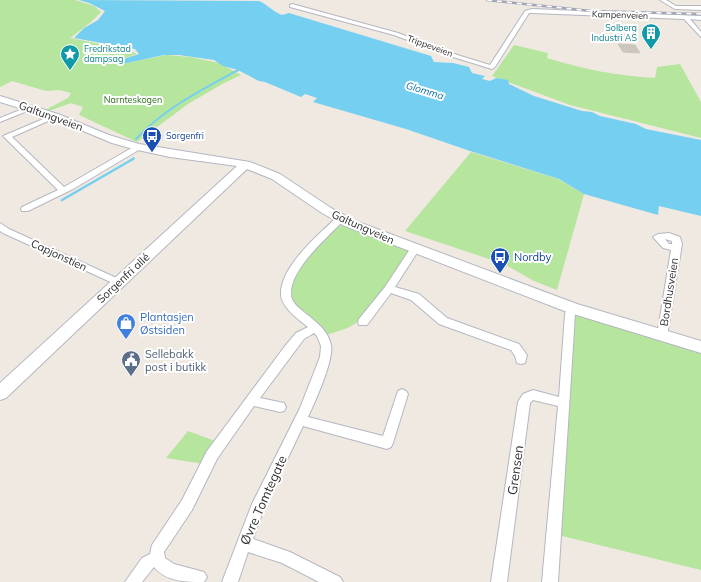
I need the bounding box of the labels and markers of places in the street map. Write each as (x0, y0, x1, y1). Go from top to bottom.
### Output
place label: Solberg Industri AS (591, 22, 637, 43)
building icon: Solberg Industri AS (640, 22, 662, 50)
place icon: Fredrikstad dampsag (59, 43, 81, 71)
place label: Fredrikstad dampsag (84, 43, 131, 64)
bus stop icon: Sorgenfri (141, 125, 163, 153)
place label: Sorgenfri (166, 130, 204, 141)
bus stop icon: Nordby (489, 246, 511, 274)
place label: Nordby (514, 250, 552, 264)
place label: Plantasjen Østsiden (140, 310, 194, 337)
shop icon: Plantasjen Østsiden (115, 312, 137, 340)
place label: Sellebakk post i butikk (145, 347, 207, 374)
public building icon: Sellebakk post i butikk (120, 349, 142, 377)

